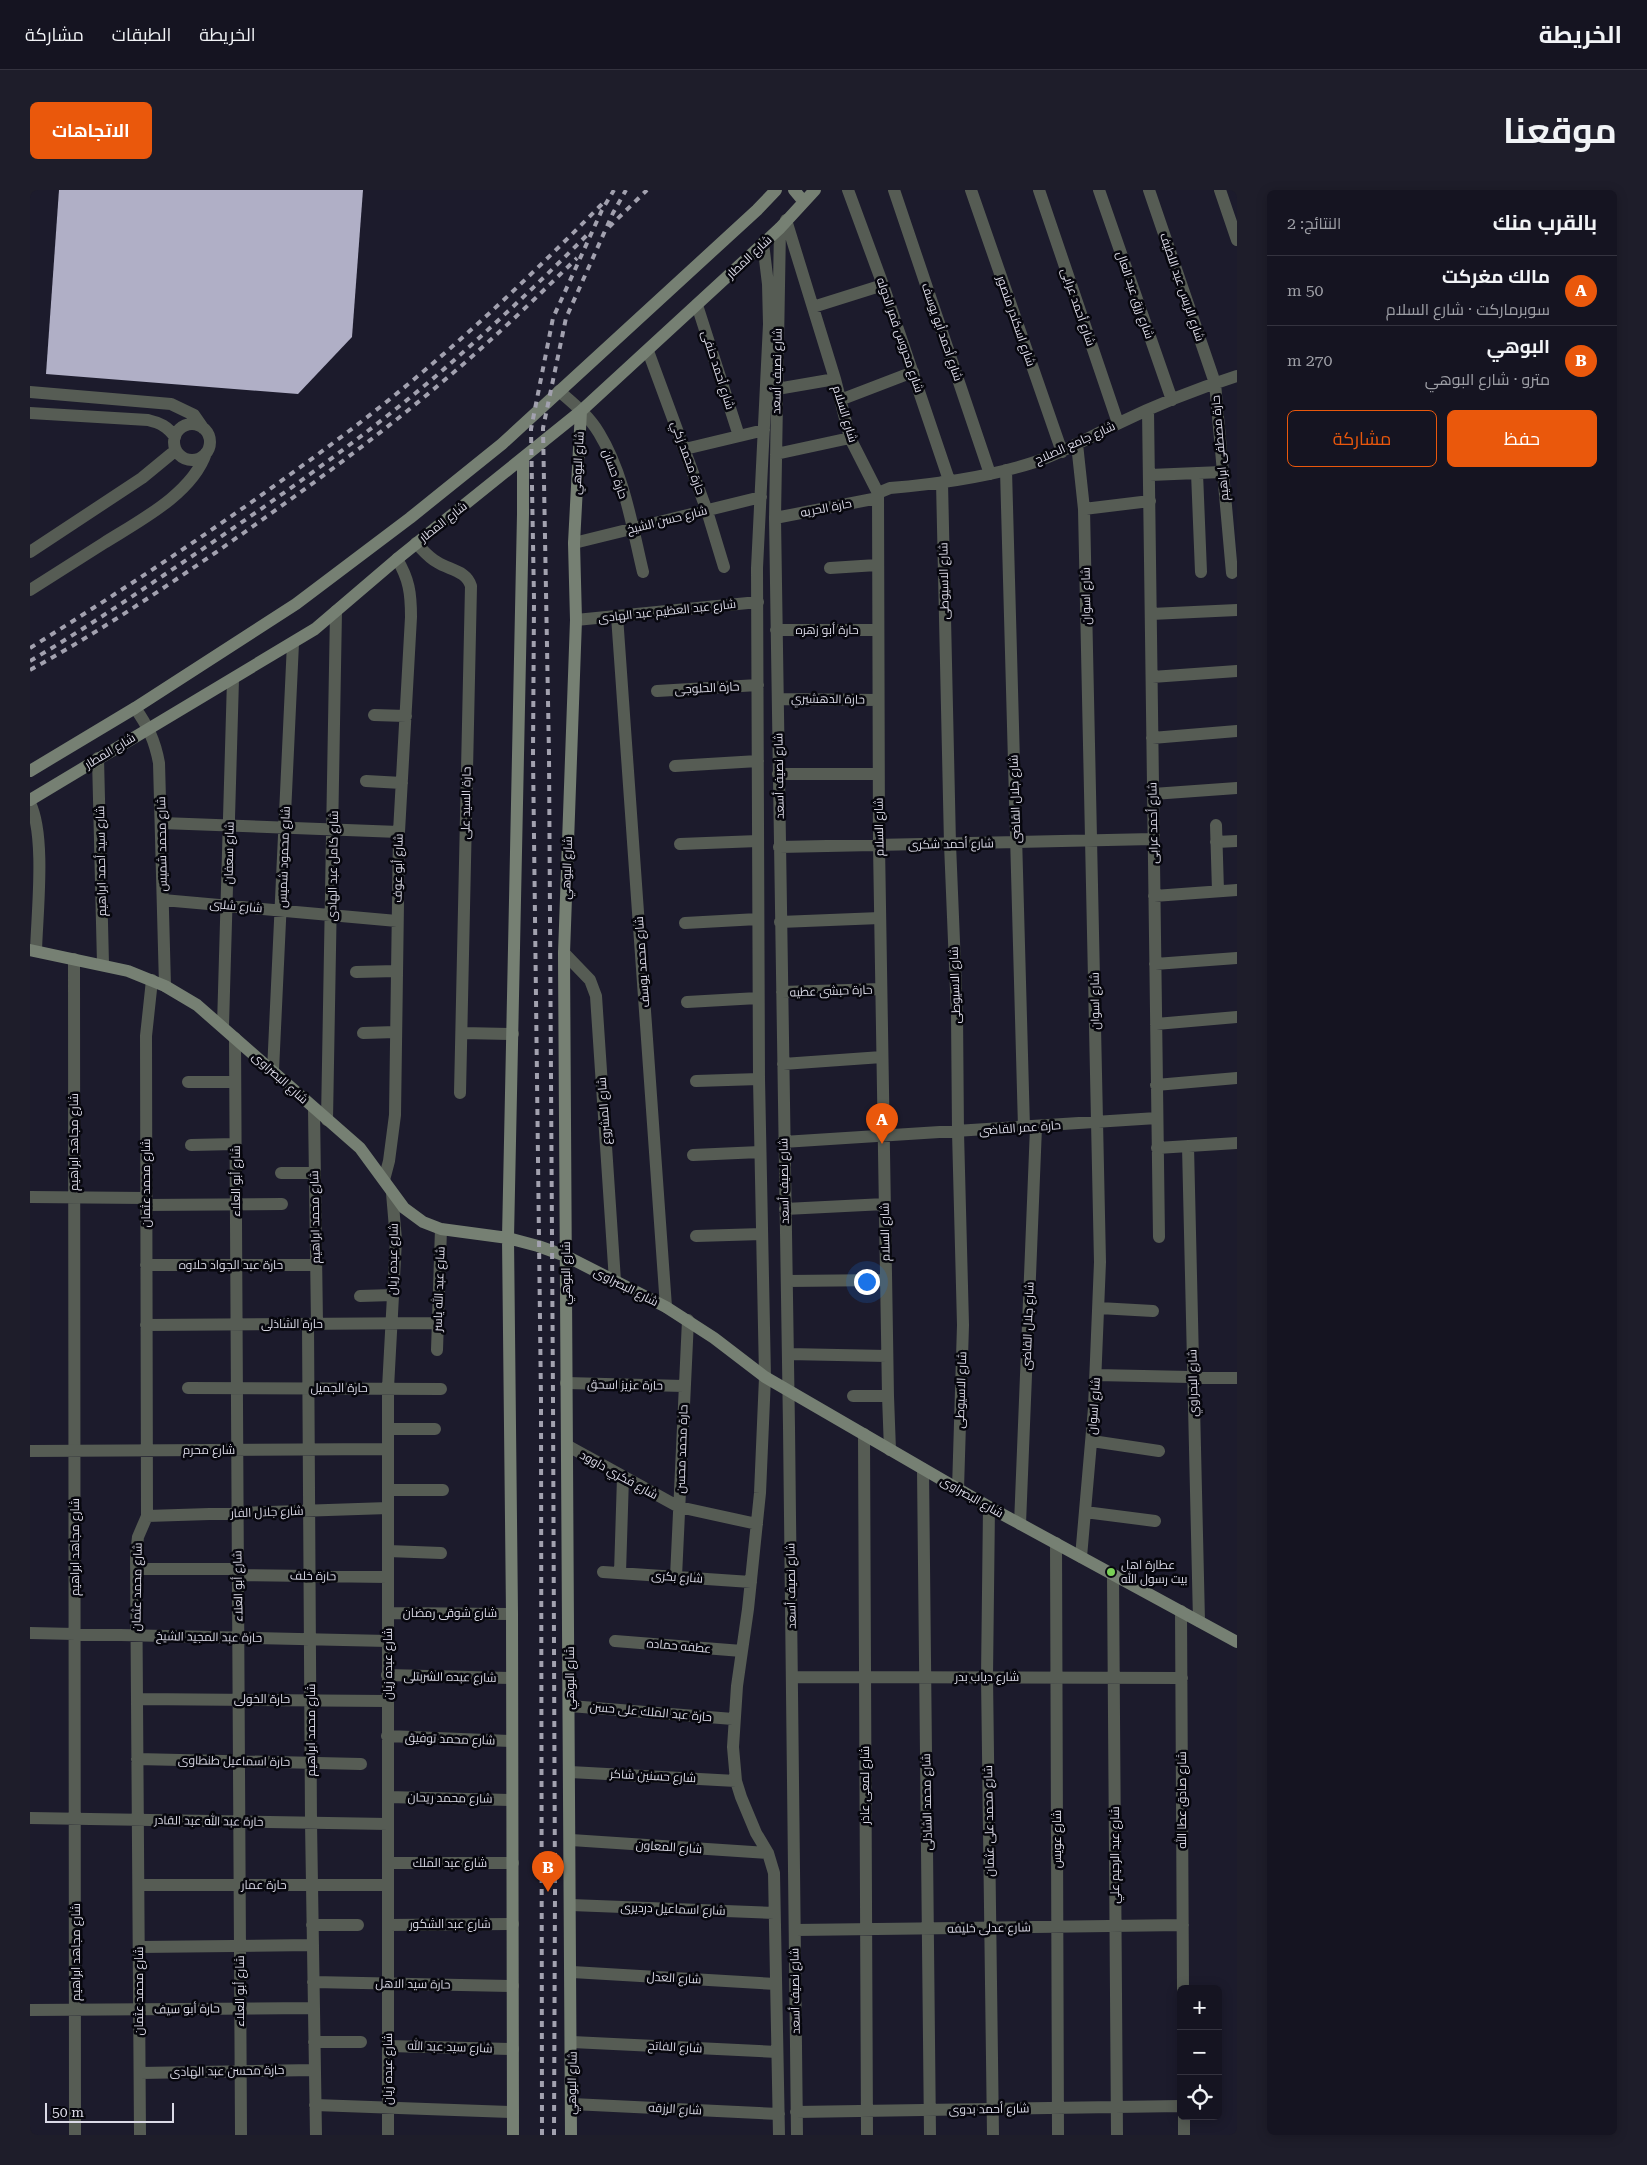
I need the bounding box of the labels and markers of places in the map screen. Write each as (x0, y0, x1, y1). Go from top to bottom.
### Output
pin: A (866, 1103, 898, 1144)
place label: عطارة اهل بيت رسول الله (1121, 1558, 1188, 1586)
marker: عطارة اهل بيت رسول الله (1105, 1566, 1117, 1578)
pin: B (532, 1851, 564, 1892)

